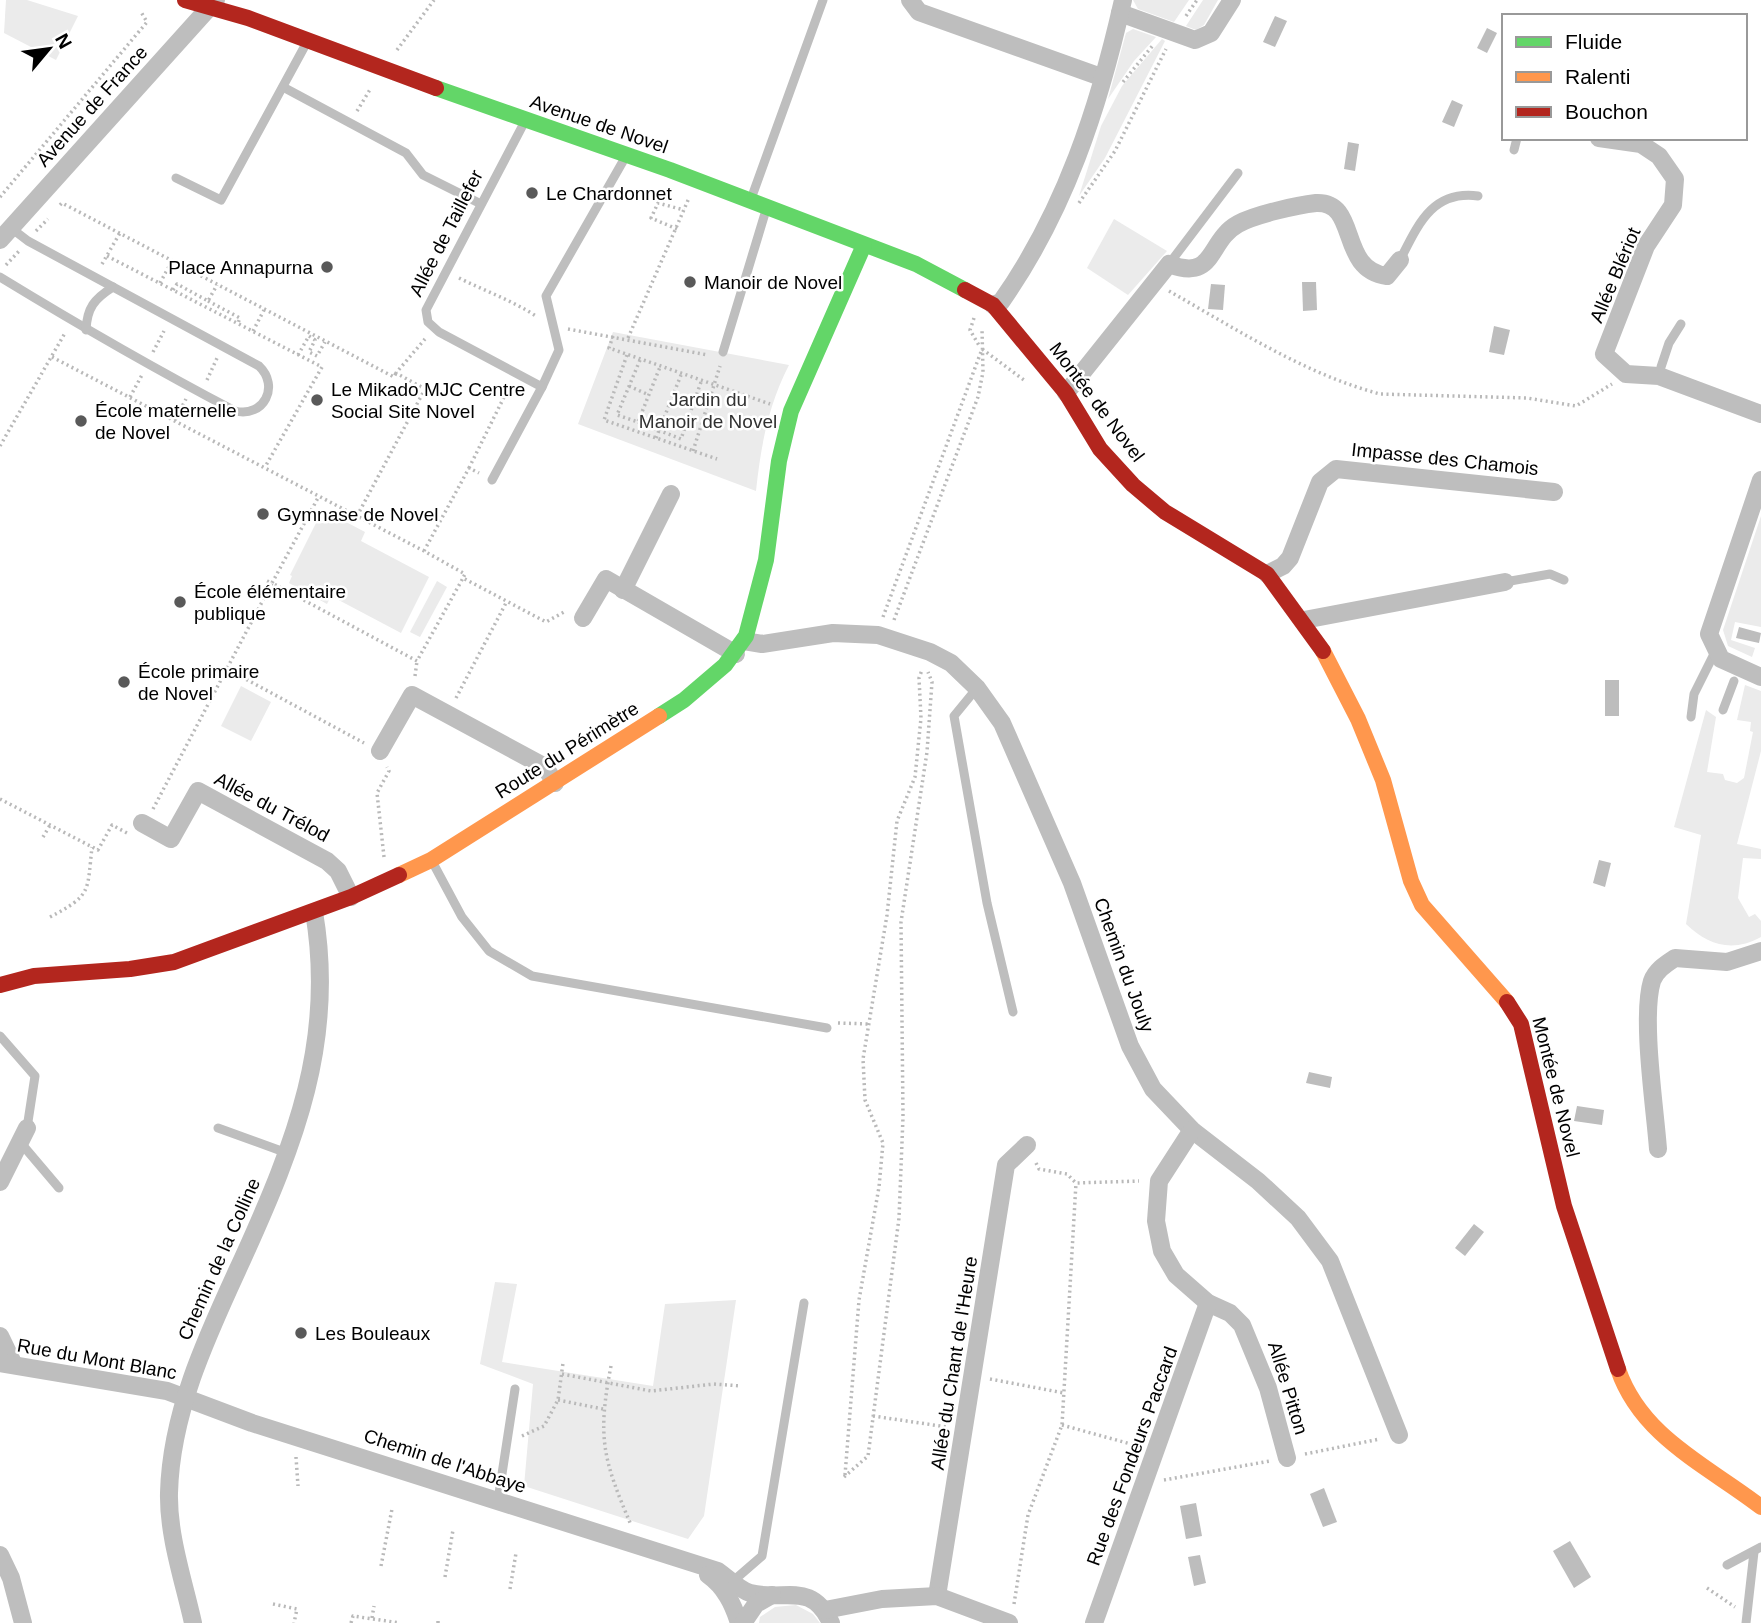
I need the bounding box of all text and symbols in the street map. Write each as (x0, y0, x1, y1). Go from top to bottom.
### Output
north arrow (14, 14, 84, 84)
legend (1502, 14, 1747, 140)
text: N (51, 30, 76, 52)
text: Fluide (1565, 30, 1622, 53)
street label: Avenue de France (32, 41, 152, 171)
text: Ralenti (1565, 65, 1630, 88)
street label: Avenue de Novel (527, 91, 671, 157)
text: Bouchon (1565, 100, 1648, 123)
street label: Allée de Taillefer (405, 166, 487, 300)
place label: Le Chardonnet (546, 183, 672, 204)
marker: Le Chardonnet (524, 185, 540, 201)
street label: Allée Blériot (1586, 224, 1645, 326)
place label: Place Annapurna (168, 257, 313, 278)
marker: Place Annapurna (319, 259, 335, 275)
place label: Manoir de Novel (704, 272, 842, 293)
marker: Manoir de Novel (682, 274, 698, 290)
street label: Montée de Novel (1045, 338, 1149, 466)
place label: Le Mikado MJC Centre Social Site Novel (331, 379, 525, 422)
park label: Jardin du Manoir de Novel (639, 389, 777, 432)
marker: Le Mikado MJC Centre Social Site Novel (309, 392, 325, 408)
place label: École maternelle de Novel (95, 400, 237, 443)
marker: École maternelle de Novel (73, 413, 89, 429)
street label: Impasse des Chamois (1350, 439, 1540, 479)
place label: Gymnase de Novel (277, 504, 439, 525)
marker: Gymnase de Novel (255, 506, 271, 522)
place label: École élémentaire publique (194, 581, 346, 624)
marker: École élémentaire publique (172, 594, 188, 610)
place label: École primaire de Novel (138, 661, 259, 704)
marker: École primaire de Novel (116, 674, 132, 690)
street label: Route du Périmètre (492, 697, 642, 803)
street label: Allée du Trélod (211, 768, 333, 846)
street label: Chemin du Jouly (1090, 895, 1158, 1036)
street label: Montée de Novel (1528, 1015, 1584, 1159)
street label: Chemin de la Colline (174, 1175, 264, 1343)
street label: Allée du Chant de l'Heure (927, 1255, 981, 1471)
place label: Les Bouleaux (315, 1323, 431, 1344)
marker: Les Bouleaux (293, 1325, 309, 1341)
street label: Rue du Mont Blanc (16, 1335, 178, 1383)
street label: Allée Pitton (1264, 1339, 1312, 1437)
street label: Rue des Fondeurs Paccard (1083, 1344, 1181, 1568)
street label: Chemin de l'Abbaye (361, 1425, 529, 1497)

